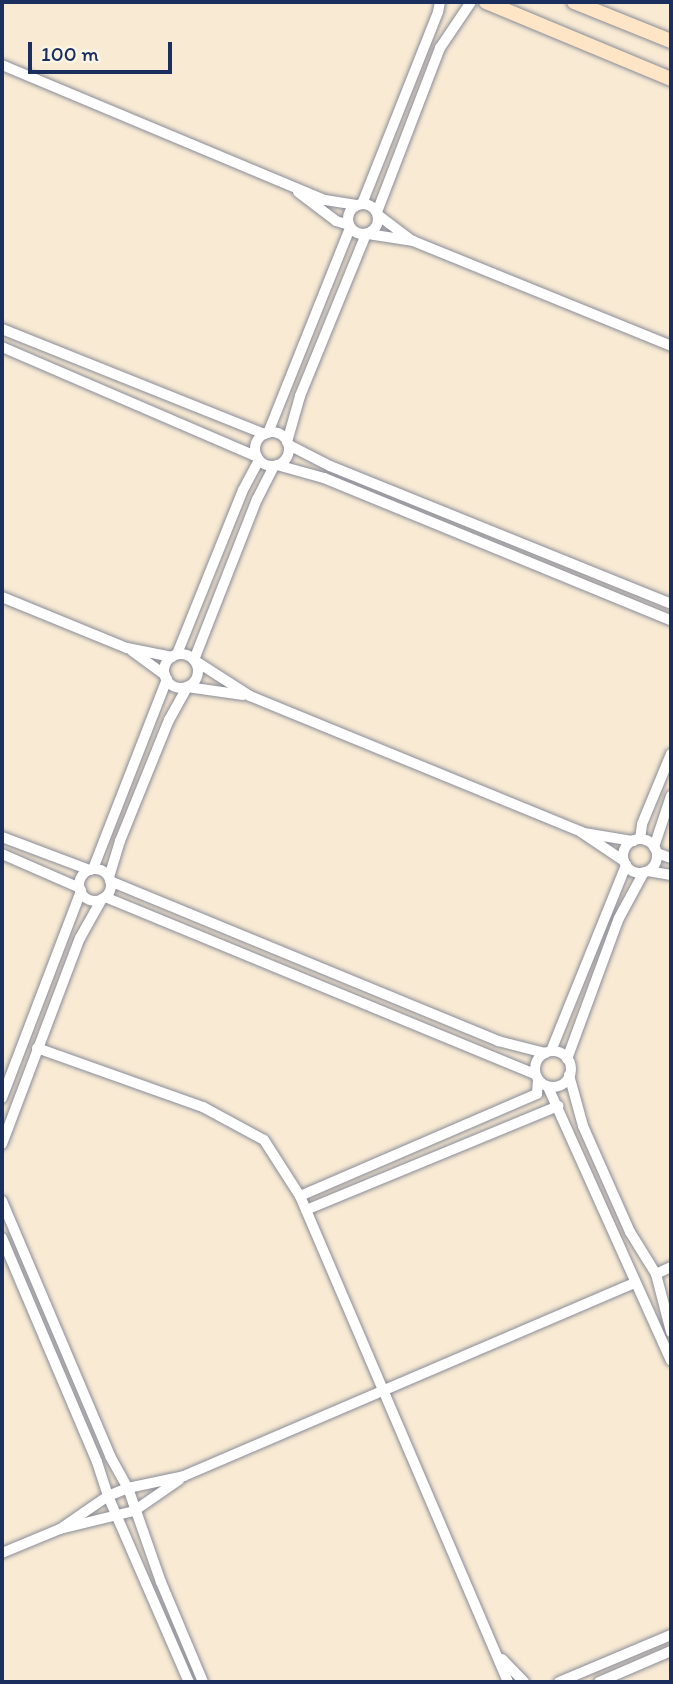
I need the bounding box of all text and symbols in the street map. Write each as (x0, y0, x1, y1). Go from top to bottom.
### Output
scale bar (32, 28, 175, 72)
text: 100 m (41, 41, 99, 66)

